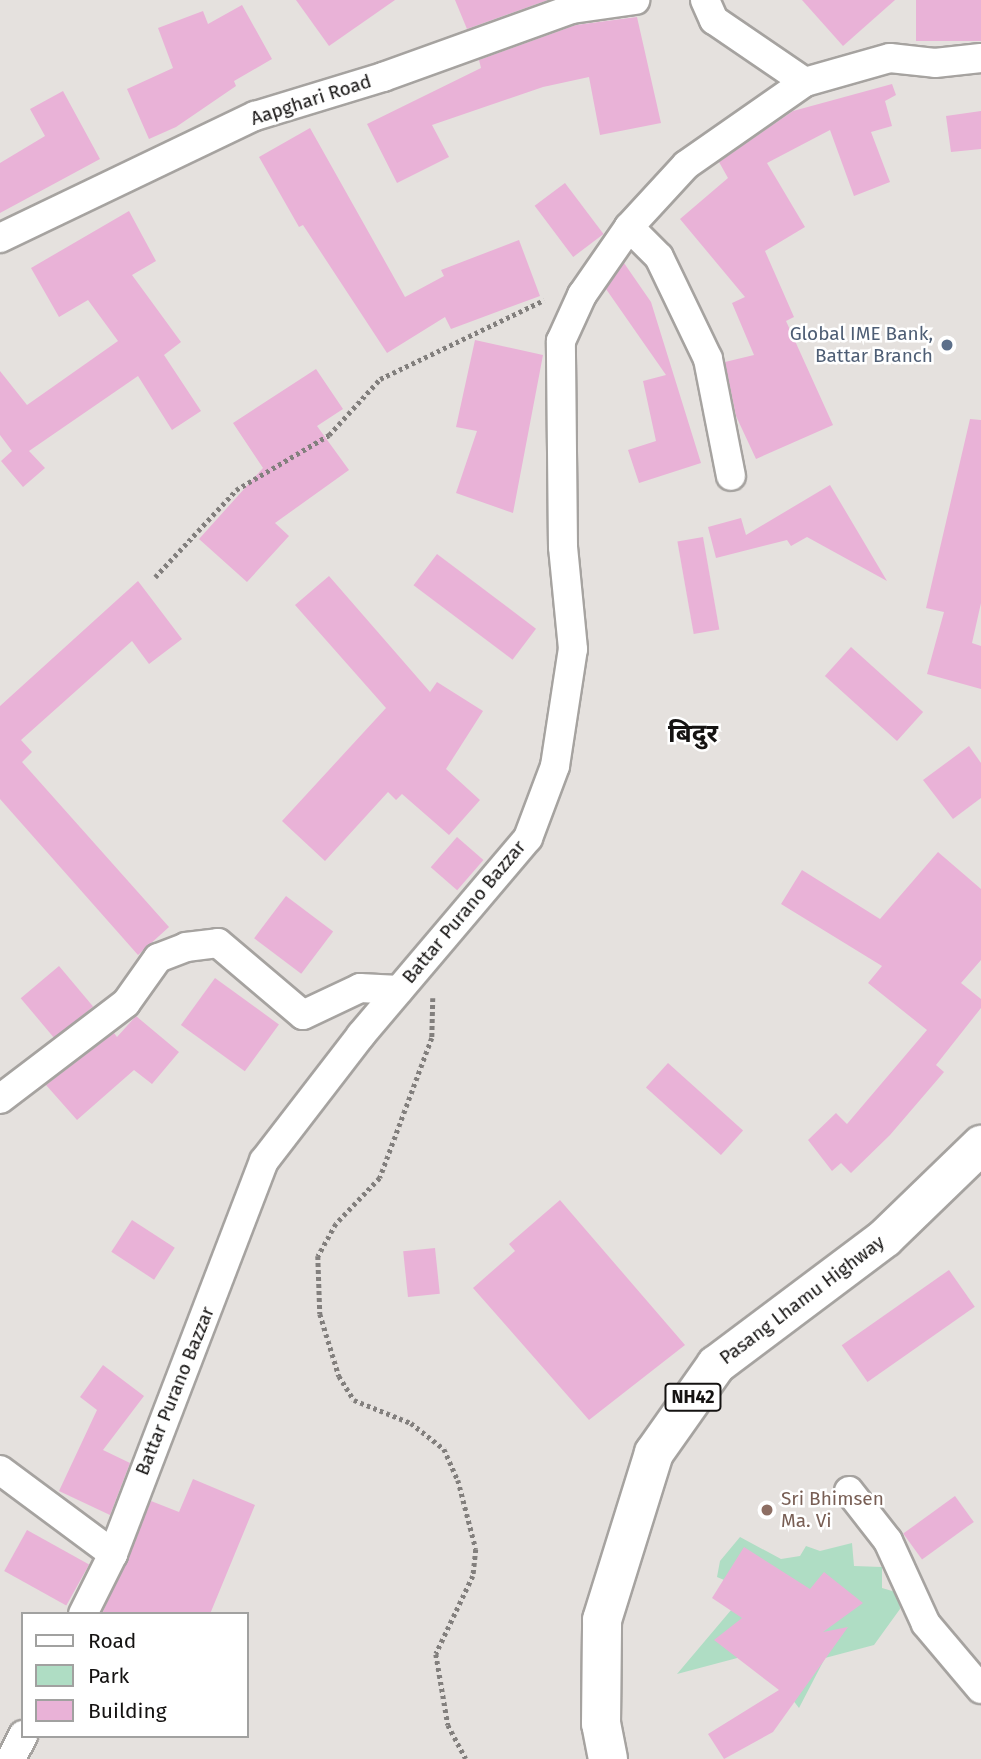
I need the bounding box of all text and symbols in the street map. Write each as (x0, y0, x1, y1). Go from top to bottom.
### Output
street label: Aapghari Road (248, 70, 374, 130)
place label: Global IME Bank, Battar Branch (790, 323, 933, 367)
marker: Global IME Bank, Battar Branch (939, 337, 955, 353)
district label: बिदुर (668, 718, 718, 750)
street label: Battar Purano Bazzar (397, 836, 531, 988)
street label: Pasang Lhamu Highway (715, 1231, 889, 1369)
street label: Battar Purano Bazzar (131, 1303, 219, 1479)
road number: NH42 (663, 1382, 723, 1412)
place label: Sri Bhimsen Ma. Vi (781, 1488, 884, 1532)
marker: Sri Bhimsen Ma. Vi (759, 1502, 775, 1518)
legend (21, 1612, 248, 1738)
text: Road (88, 1628, 136, 1654)
text: Park (88, 1663, 129, 1689)
text: Building (88, 1698, 167, 1724)

